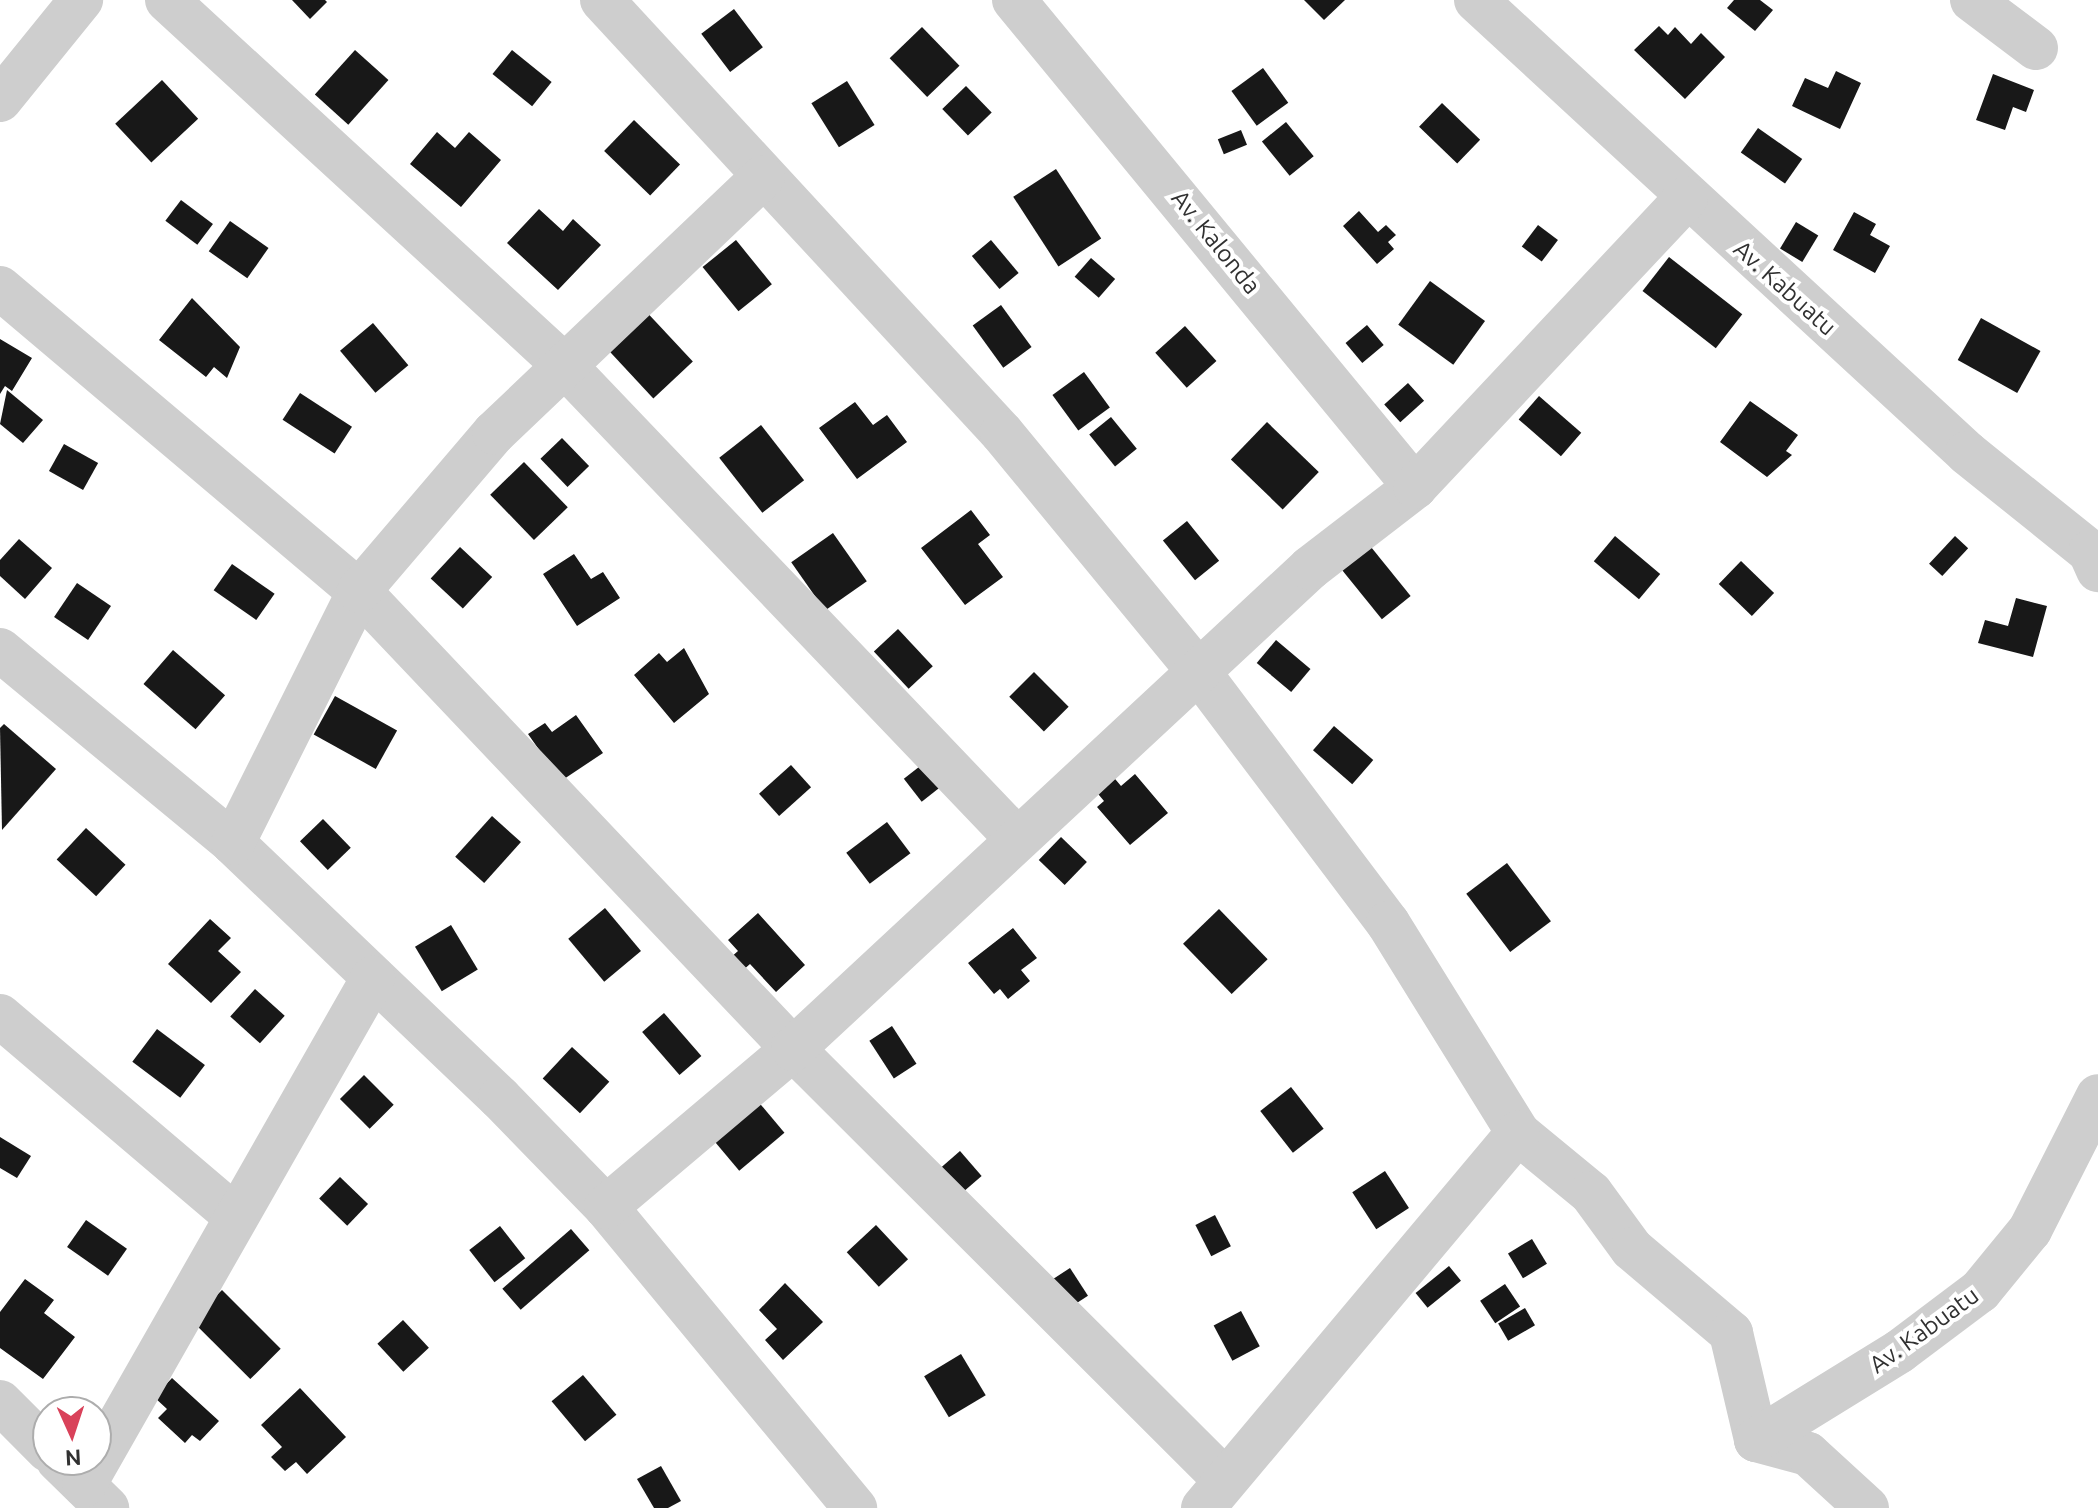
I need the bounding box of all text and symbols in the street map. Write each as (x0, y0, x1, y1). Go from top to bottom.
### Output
street label: Av. Kalonda (1165, 184, 1267, 300)
street label: Av. Kabuatu (1728, 235, 1842, 341)
street label: Av. Kabuatu (1864, 1281, 1984, 1379)
north arrow (32, 1396, 112, 1476)
text: N (64, 1446, 82, 1471)

